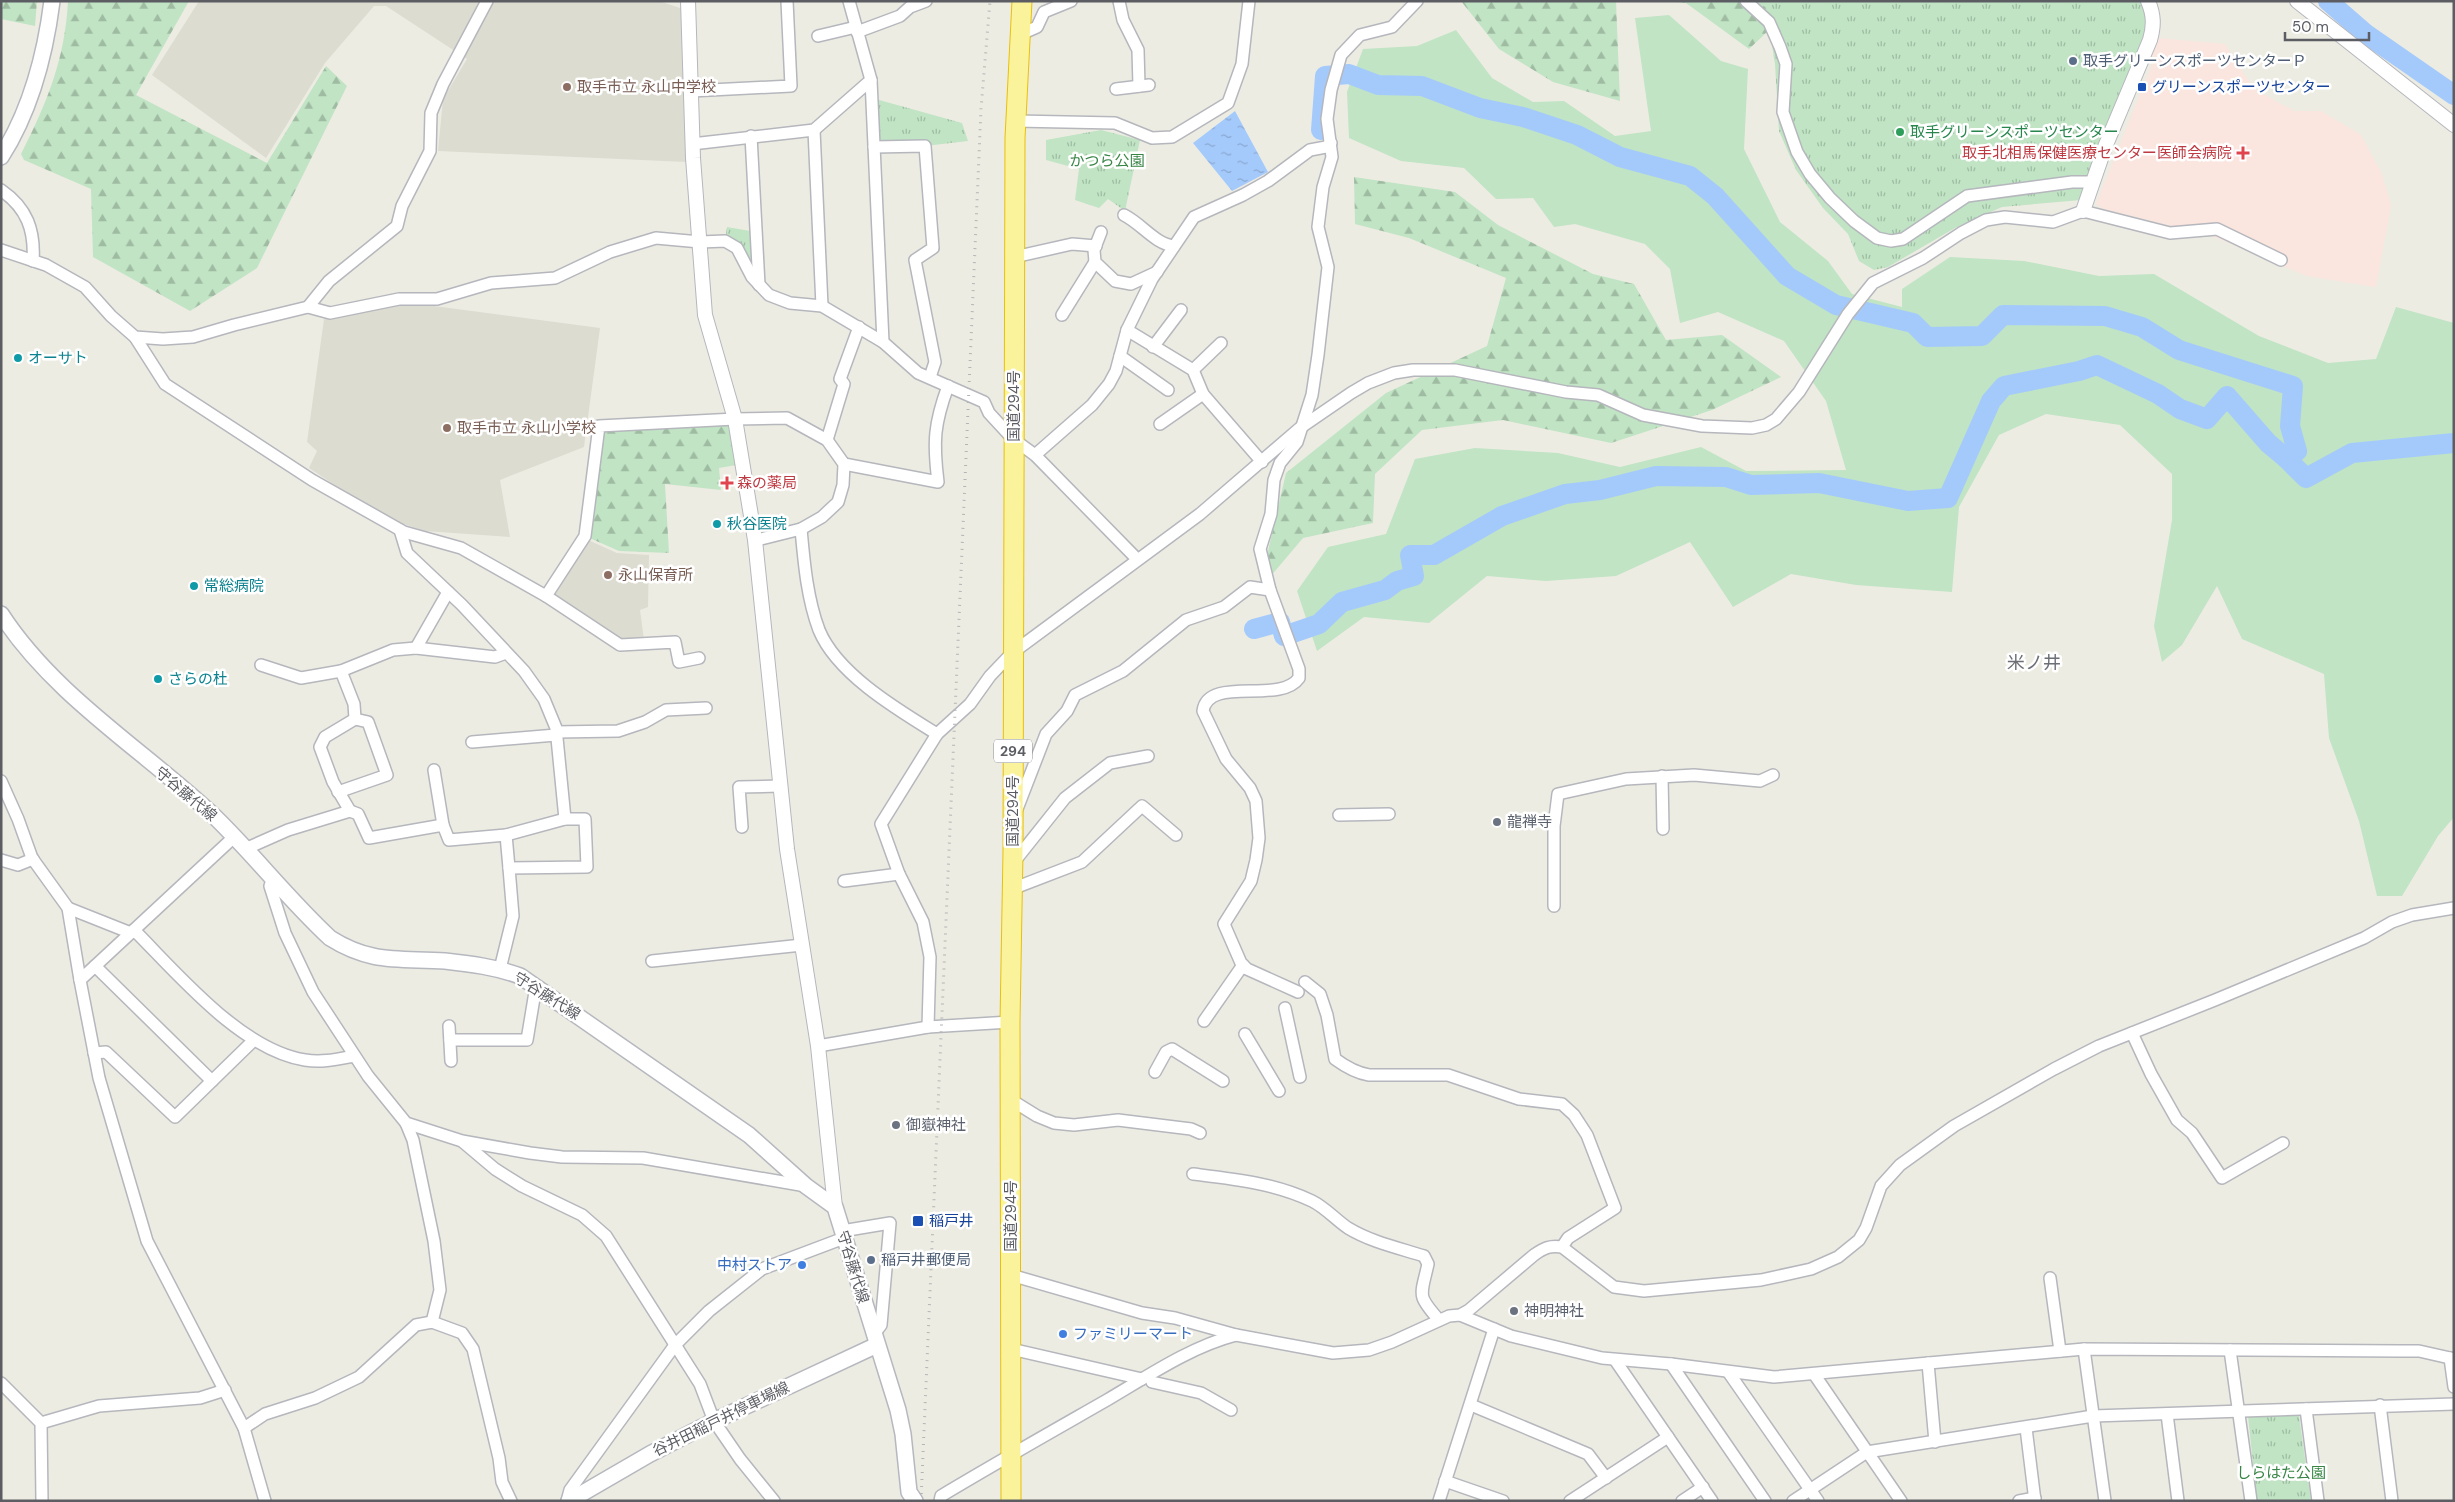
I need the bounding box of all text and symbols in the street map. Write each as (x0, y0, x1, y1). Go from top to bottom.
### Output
scale bar (2285, 10, 2369, 42)
text: 50 m (2292, 17, 2329, 37)
place label: 取手グリーンスポーツセンターＰ (2083, 51, 2307, 71)
marker: 取手グリーンスポーツセンターＰ (2067, 55, 2079, 67)
place label: 取手市立 永山中学校 (577, 77, 716, 97)
place label: グリーンスポーツセンター (2152, 77, 2331, 97)
marker: 取手市立 永山中学校 (561, 81, 573, 93)
marker: グリーンスポーツセンター (2136, 81, 2148, 93)
place label: 取手グリーンスポーツセンター (1910, 122, 2119, 142)
marker: 取手グリーンスポーツセンター (1894, 126, 1906, 138)
place label: 取手北相馬保健医療センター医師会病院 (1962, 143, 2232, 163)
marker: 取手北相馬保健医療センター医師会病院 (2236, 146, 2250, 160)
park label: かつら公園 (1069, 151, 1145, 171)
place label: オーサト (28, 348, 88, 368)
marker: オーサト (12, 352, 24, 364)
street label: 国道294号 (1004, 370, 1024, 442)
place label: 取手市立 永山小学校 (457, 418, 596, 438)
marker: 取手市立 永山小学校 (441, 422, 453, 434)
place label: 森の薬局 (737, 473, 797, 493)
marker: 森の薬局 (721, 477, 733, 489)
place label: 秋谷医院 (727, 514, 787, 534)
marker: 秋谷医院 (711, 518, 723, 530)
place label: 永山保育所 (618, 565, 693, 585)
marker: 永山保育所 (602, 569, 614, 581)
place label: 常総病院 (204, 576, 264, 596)
marker: 常総病院 (188, 580, 200, 592)
district label: 米ノ井 (2007, 651, 2061, 675)
place label: さらの杜 (168, 669, 228, 689)
marker: さらの杜 (152, 673, 164, 685)
road number: 294 (994, 739, 1032, 762)
street label: 守谷藤代線 (151, 762, 221, 826)
street label: 国道294号 (1003, 775, 1023, 847)
place label: 龍禅寺 (1507, 812, 1552, 832)
marker: 龍禅寺 (1491, 816, 1503, 828)
street label: 守谷藤代線 (510, 968, 584, 1024)
place label: 御嶽神社 (906, 1115, 966, 1135)
marker: 御嶽神社 (890, 1119, 902, 1131)
street label: 国道294号 (1001, 1180, 1021, 1252)
place label: 稲戸井 (929, 1211, 974, 1231)
marker: 稲戸井 (911, 1214, 925, 1228)
street label: 守谷藤代線 (832, 1228, 874, 1306)
place label: 稲戸井郵便局 (881, 1250, 971, 1270)
marker: 稲戸井郵便局 (865, 1254, 877, 1266)
place label: 中村ストア (717, 1255, 792, 1275)
marker: 中村ストア (796, 1259, 808, 1271)
place label: 神明神社 (1524, 1301, 1584, 1321)
marker: 神明神社 (1508, 1305, 1520, 1317)
place label: ファミリーマート (1073, 1324, 1193, 1344)
marker: ファミリーマート (1057, 1328, 1069, 1340)
street label: 谷井田稲戸井停車場線 (649, 1377, 793, 1461)
park label: しらはた公園 (2236, 1463, 2326, 1483)

